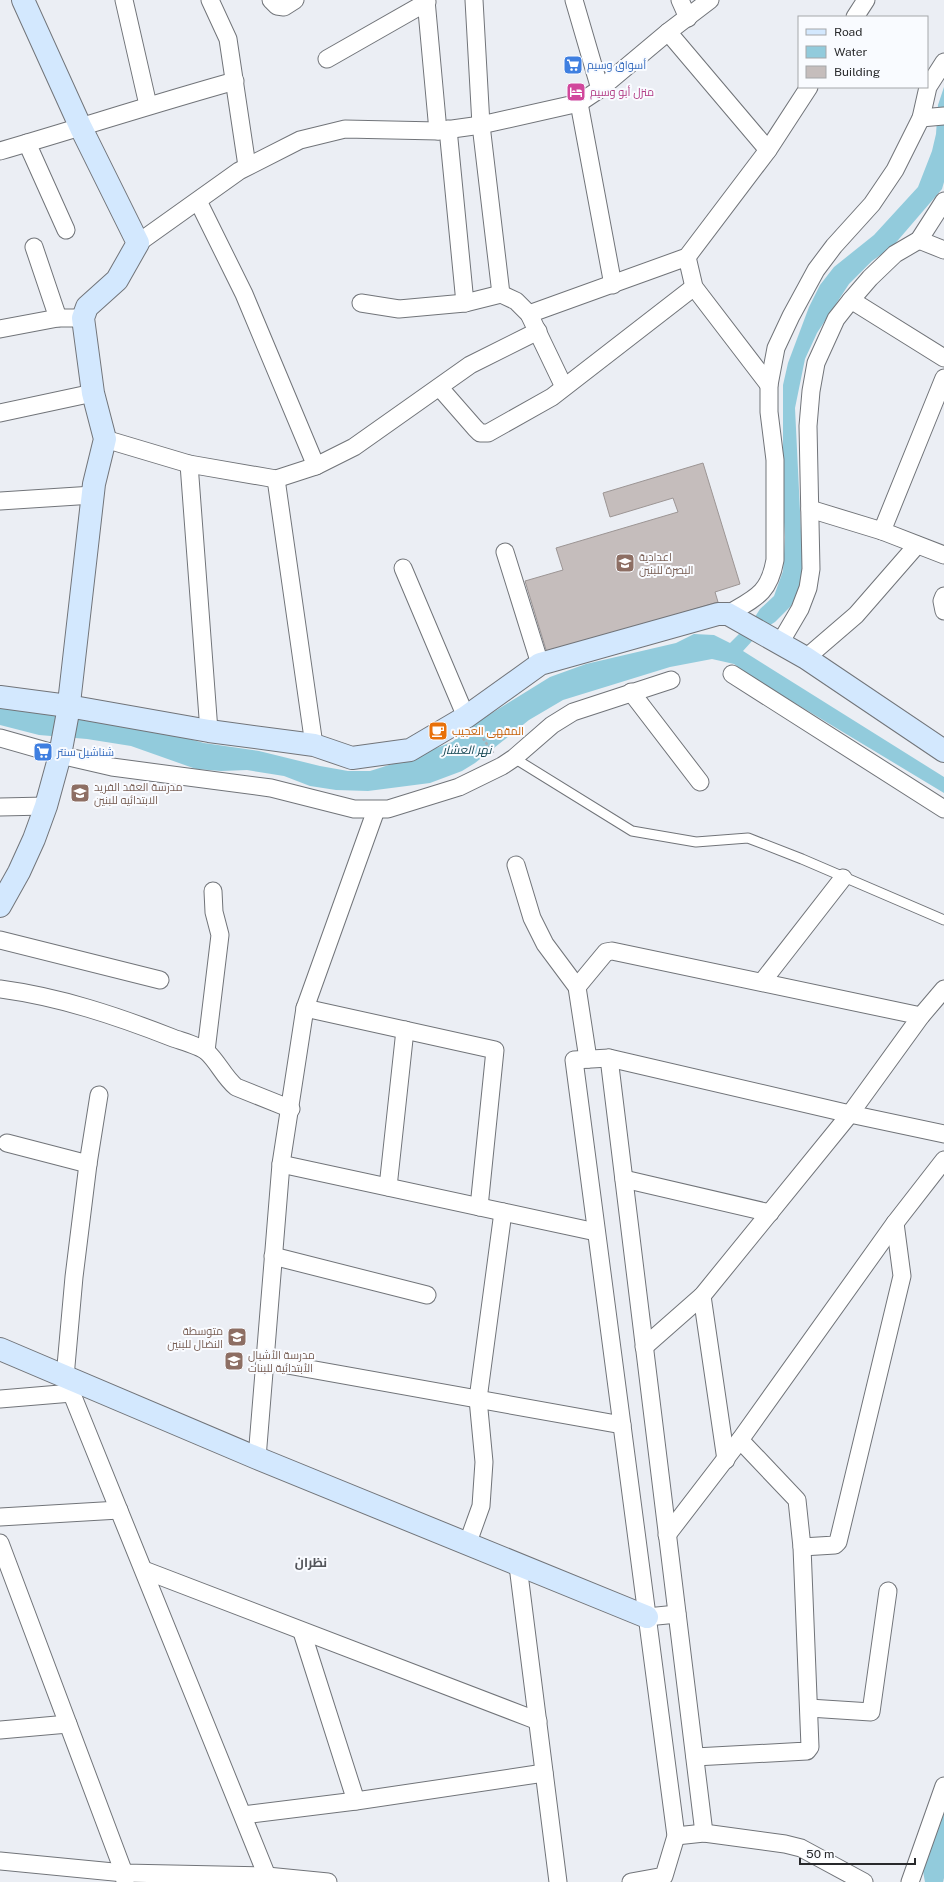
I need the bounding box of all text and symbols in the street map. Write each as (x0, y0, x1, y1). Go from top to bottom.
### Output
legend (798, 16, 928, 88)
text: Road (834, 25, 862, 39)
text: Water (834, 45, 868, 59)
supermarket icon: أسواق وسيم (562, 54, 584, 76)
place label: أسواق وسيم (587, 58, 646, 73)
text: Building (834, 65, 880, 79)
hotel icon: منزل أبو وسيم (565, 81, 587, 103)
place label: منزل أبو وسيم (590, 85, 654, 100)
place label: اعدادية البصرة للبنين (639, 551, 693, 577)
school or university icon: اعدادية البصرة للبنين (614, 552, 636, 574)
cafe icon: المقهى العجيب (427, 720, 449, 742)
place label: المقهى العجيب (452, 725, 524, 738)
supermarket icon: شناشيل سنتر (32, 741, 54, 763)
water label: نهر العشار (441, 743, 493, 757)
place label: شناشيل سنتر (56, 746, 114, 759)
place label: مدرسة العقد الفريد الابتدائيه للبنين (94, 781, 183, 807)
school or university icon: مدرسة العقد الفريد الابتدائيه للبنين (69, 782, 91, 804)
place label: متوسطة النضال للبنين (167, 1325, 223, 1351)
school or university icon: متوسطة النضال للبنين (226, 1326, 248, 1348)
place label: مدرسة الأشبال الأبتدائية للبنات (248, 1349, 315, 1374)
school or university icon: مدرسة الأشبال الأبتدائية للبنات (223, 1350, 245, 1372)
district label: نظران (295, 1555, 327, 1570)
scale bar (800, 1840, 915, 1866)
text: 50 m (806, 1847, 834, 1861)

